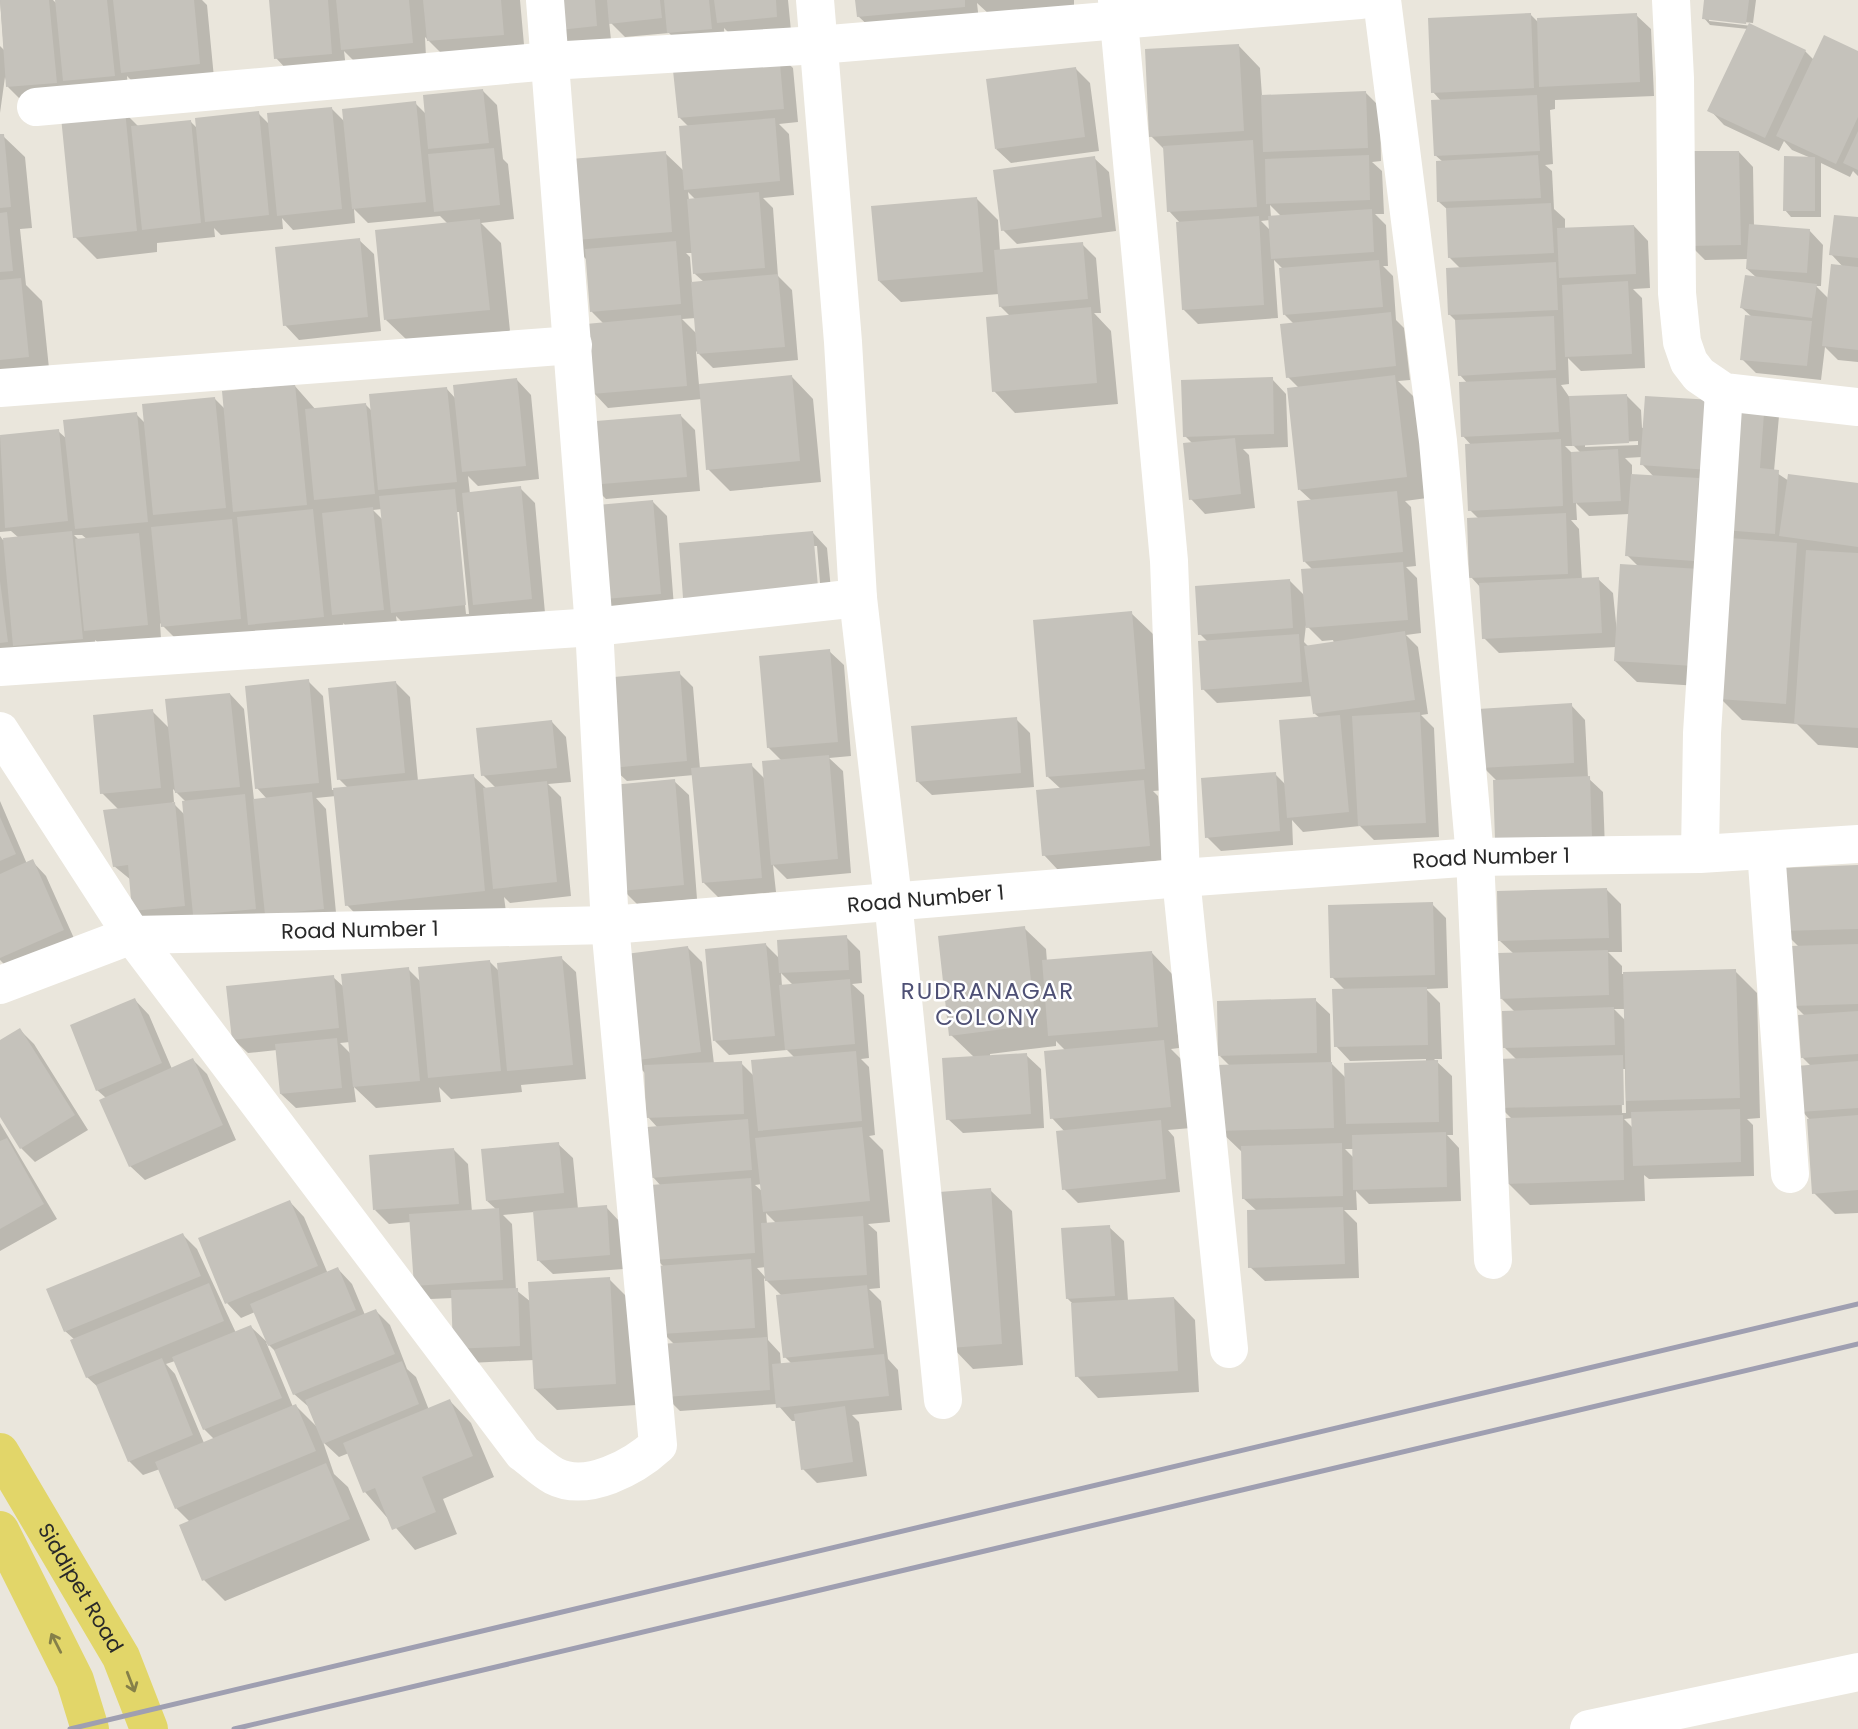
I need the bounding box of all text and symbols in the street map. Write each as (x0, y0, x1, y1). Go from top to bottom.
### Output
street label: Road Number 1 (1411, 841, 1570, 875)
street label: Road Number 1 (846, 878, 1005, 919)
street label: Road Number 1 (281, 914, 439, 946)
district label: RUDRANAGAR COLONY (901, 975, 1075, 1033)
street label: Siddipet Road (31, 1517, 130, 1658)
one-way arrow (49, 1633, 63, 1654)
one-way arrow (125, 1670, 138, 1692)

